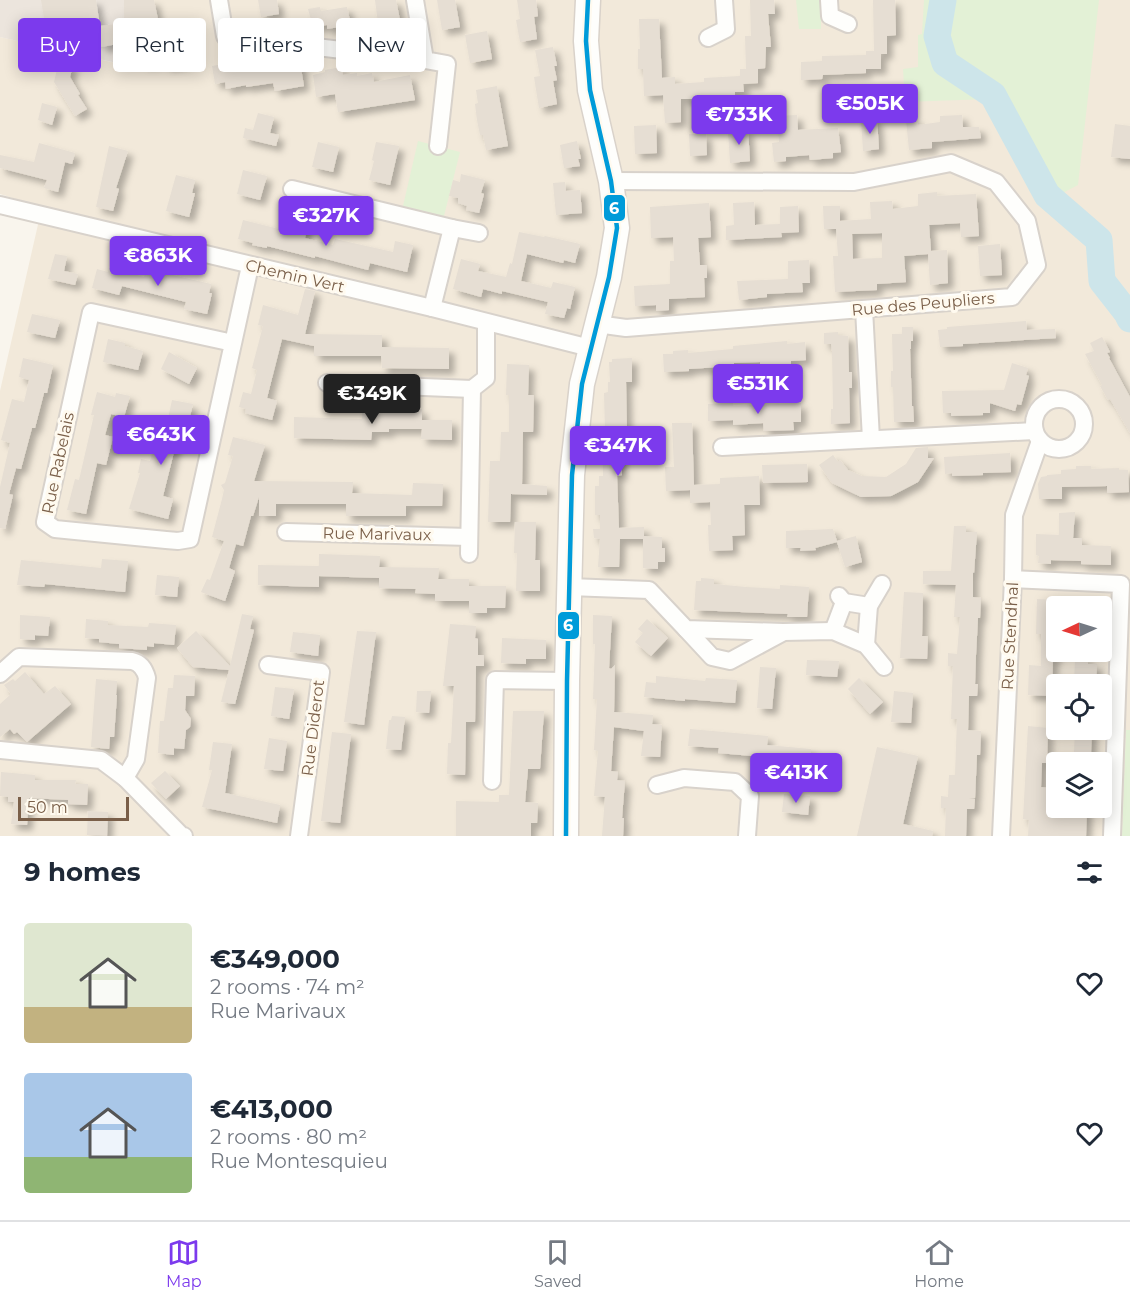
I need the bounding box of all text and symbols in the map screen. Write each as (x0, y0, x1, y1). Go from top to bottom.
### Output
chip: Buy (18, 18, 101, 72)
chip: Rent (113, 18, 206, 72)
chip: Filters (218, 18, 324, 72)
chip: New (336, 18, 426, 72)
pin: €505K (828, 84, 912, 135)
text: €505K (836, 91, 904, 115)
pin: €733K (697, 95, 781, 146)
text: €733K (706, 102, 772, 126)
line badge: 6 (603, 194, 626, 222)
pin: €327K (284, 196, 368, 247)
text: 6 (609, 199, 619, 218)
text: €327K (293, 203, 359, 227)
pin: €863K (116, 236, 200, 287)
text: €863K (124, 243, 192, 267)
street label: Chemin Vert (244, 255, 347, 297)
street label: Rue des Peupliers (851, 288, 996, 320)
pin: €531K (716, 364, 800, 415)
text: €531K (727, 371, 789, 395)
pin: €349K (330, 374, 414, 425)
text: €349K (337, 381, 407, 405)
street label: Rue Rabelais (38, 410, 78, 516)
pin: €643K (119, 415, 203, 466)
text: €643K (127, 422, 195, 446)
pin: €347K (576, 426, 660, 477)
text: €347K (584, 433, 652, 457)
street label: Rue Marivaux (323, 524, 432, 544)
street label: Rue Stendhal (998, 582, 1022, 690)
north arrow (1046, 596, 1112, 662)
map controls (1046, 596, 1112, 818)
line badge: 6 (557, 611, 580, 640)
text: 6 (563, 616, 573, 635)
button: locate (1046, 674, 1112, 740)
street label: Rue Diderot (298, 678, 328, 777)
button: layers (1046, 752, 1112, 818)
pin: €413K (754, 753, 838, 804)
text: €413K (764, 760, 828, 784)
scale bar (18, 794, 129, 822)
text: 50 m (27, 798, 68, 817)
text: 9 homes (24, 856, 141, 888)
icon: filters (1073, 856, 1106, 889)
text: €349,000 (210, 943, 340, 975)
icon: home (72, 947, 144, 1019)
icon: heart (1073, 967, 1106, 1000)
text: 2 rooms · 74 m² (210, 975, 365, 999)
text: Rue Marivaux (210, 999, 346, 1023)
text: €413,000 (210, 1093, 333, 1125)
icon: home (72, 1097, 144, 1169)
icon: heart (1073, 1117, 1106, 1150)
text: 2 rooms · 80 m² (210, 1125, 367, 1149)
text: Rue Montesquieu (210, 1149, 388, 1173)
tab: Map (166, 1236, 202, 1291)
tab: Saved (534, 1236, 582, 1291)
tab: Home (914, 1236, 964, 1291)

